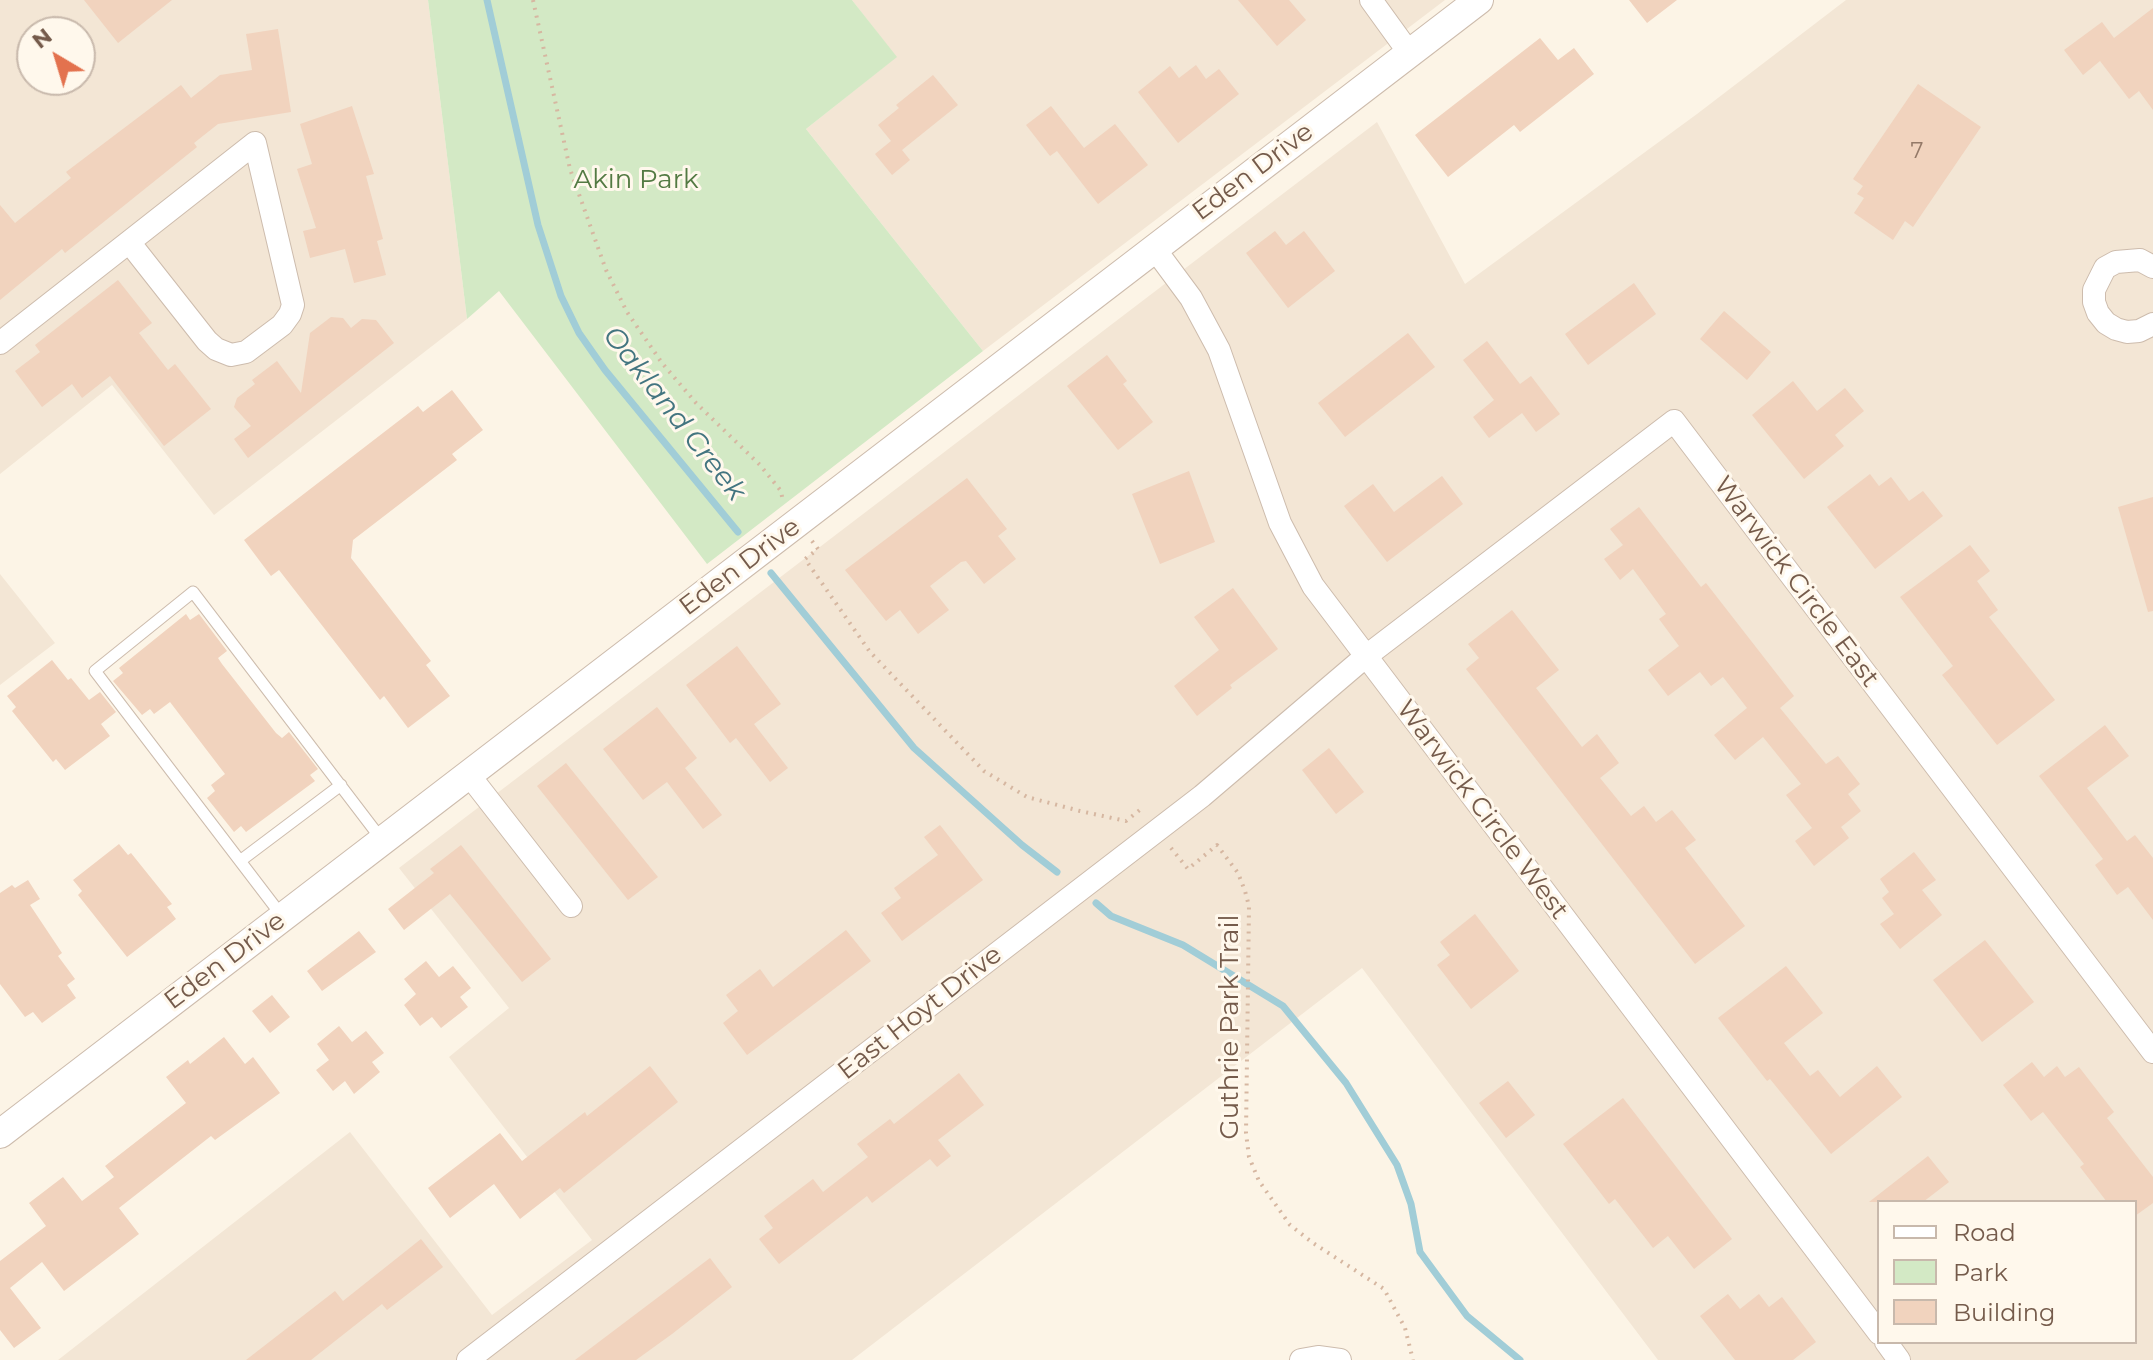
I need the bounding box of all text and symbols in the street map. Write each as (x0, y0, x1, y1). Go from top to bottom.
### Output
north arrow (16, 16, 96, 96)
text: N (27, 22, 57, 54)
street label: Eden Drive (1187, 117, 1319, 227)
house number: 7 (1911, 139, 1923, 165)
park label: Akin Park (574, 164, 698, 196)
water label: Oakland Creek (595, 320, 753, 508)
street label: Warwick Circle East (1707, 471, 1885, 693)
street label: Eden Drive (674, 512, 806, 622)
street label: Warwick Circle West (1389, 694, 1575, 926)
street label: Eden Drive (159, 906, 291, 1016)
street label: Guthrie Park Trail (1214, 915, 1246, 1139)
street label: East Hoyt Drive (832, 939, 1008, 1087)
legend (1877, 1200, 2137, 1344)
text: Road (1953, 1218, 2016, 1247)
text: Park (1953, 1258, 2008, 1287)
text: Building (1953, 1298, 2056, 1327)

